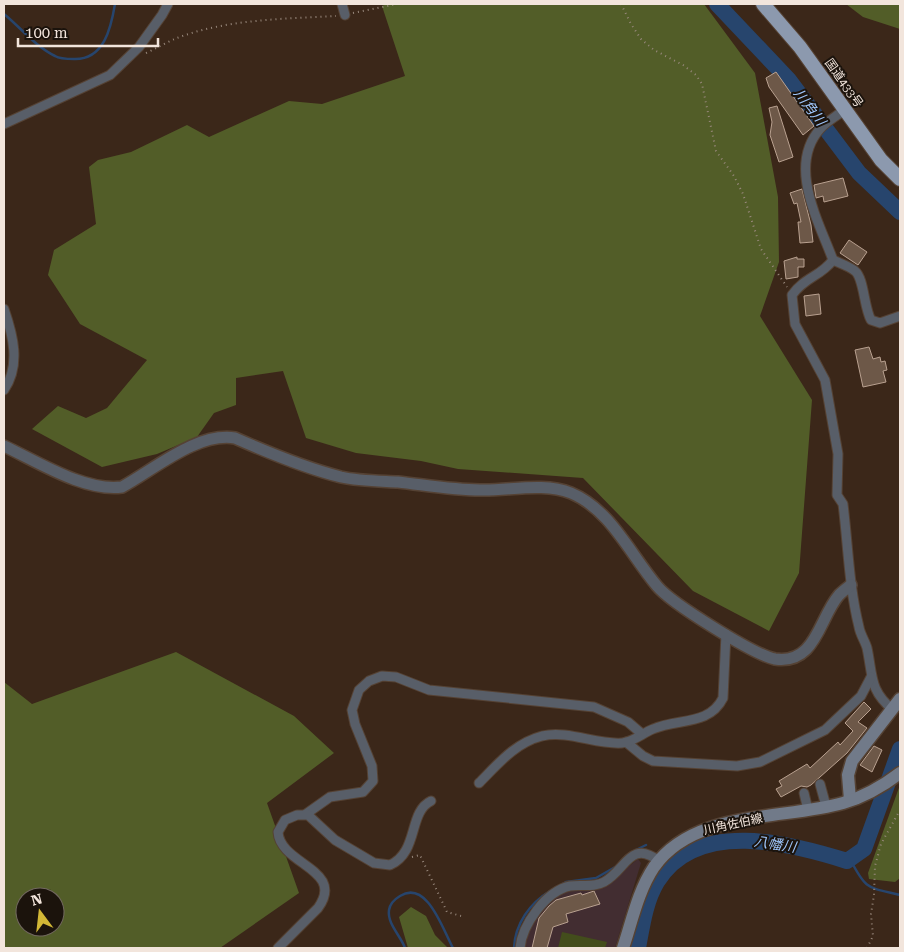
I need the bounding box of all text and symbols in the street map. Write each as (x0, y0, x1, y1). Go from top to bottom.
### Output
scale bar (18, 15, 158, 47)
text: 100 m (25, 24, 68, 42)
street label: 国道433号 (822, 56, 866, 110)
water label: 川角川 (791, 85, 830, 130)
street label: 川角佐伯線 (702, 811, 764, 837)
water label: 八幡川 (753, 833, 799, 855)
north arrow (15, 887, 65, 937)
text: N (29, 890, 44, 909)

